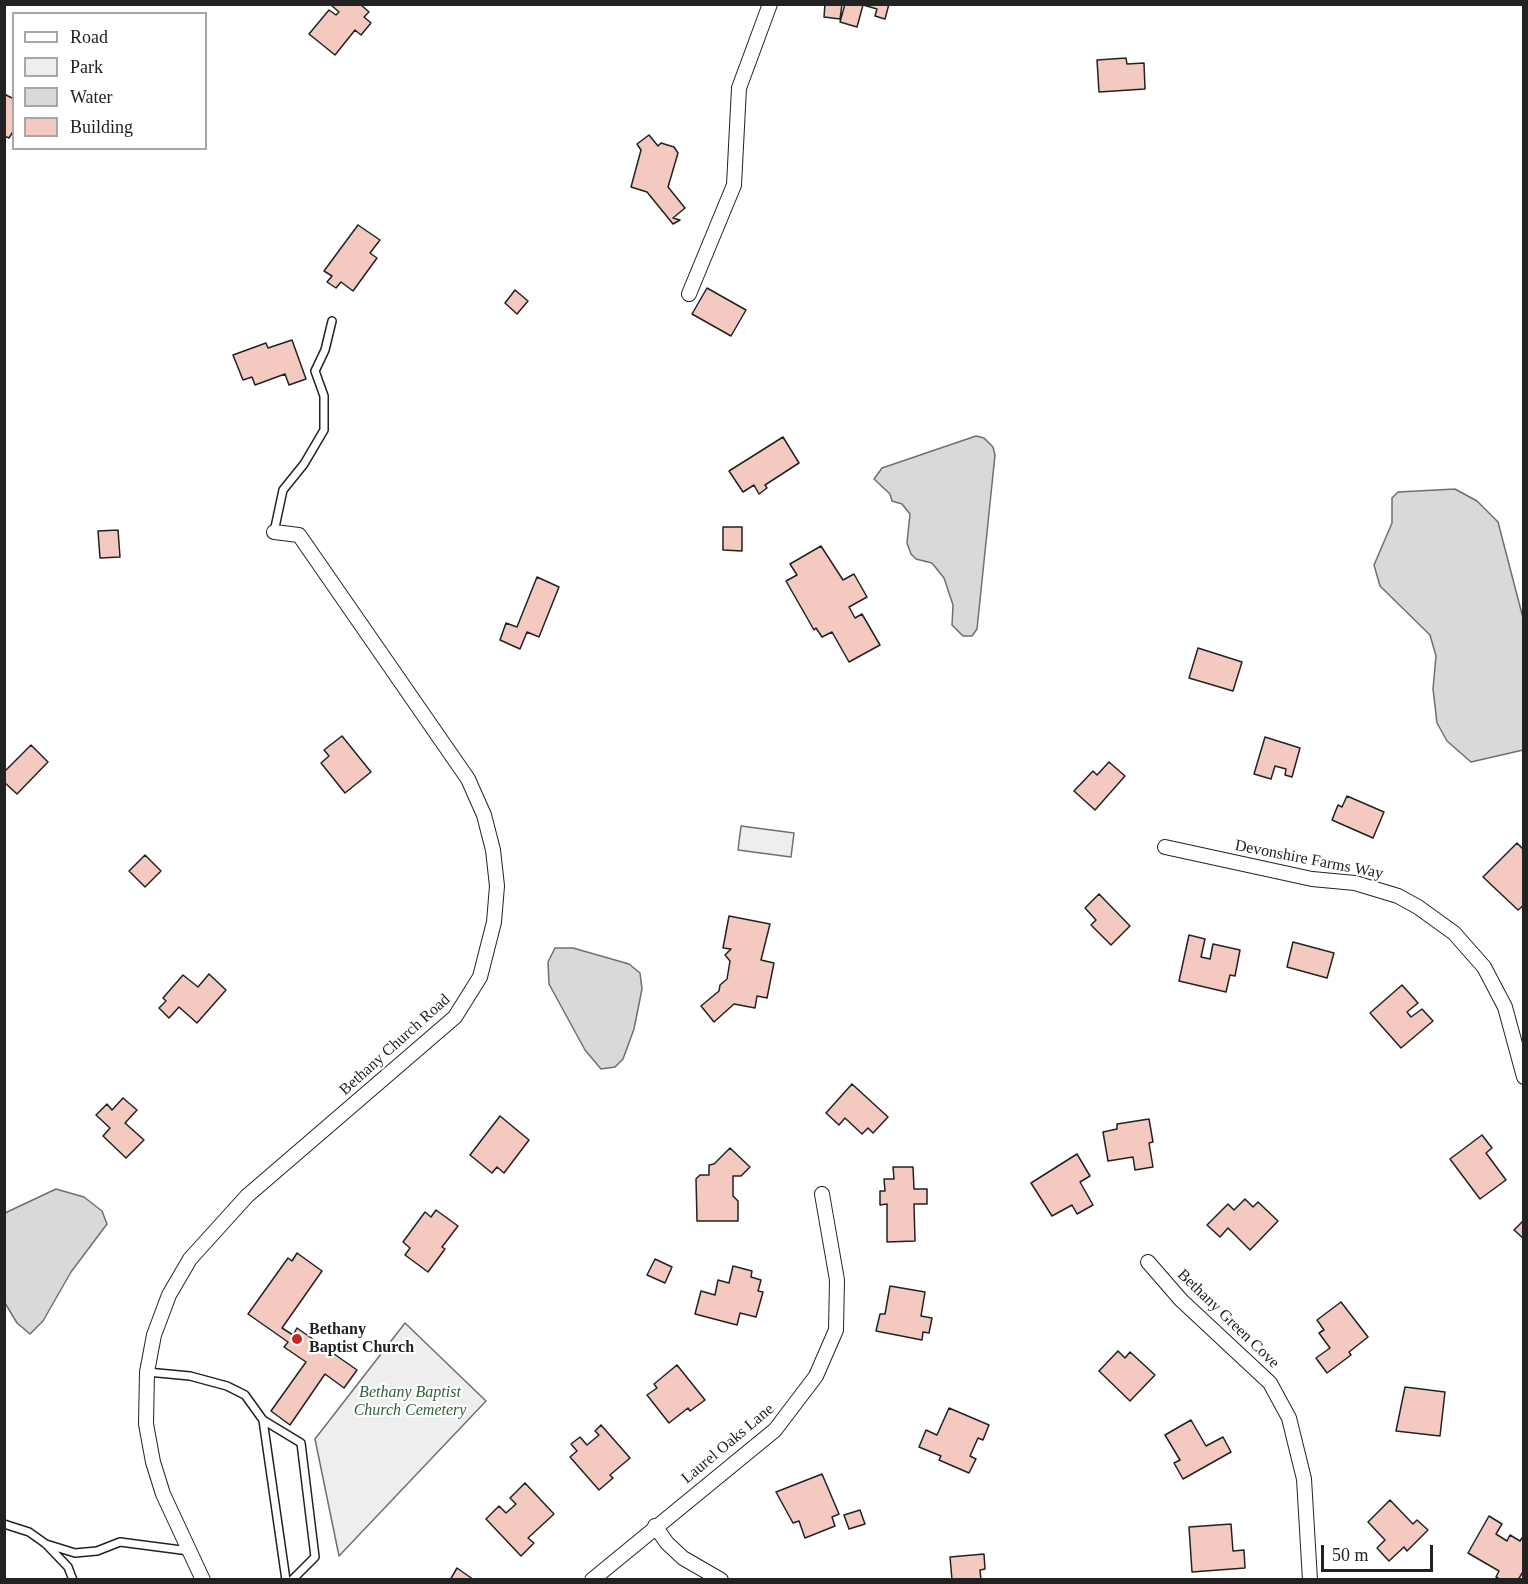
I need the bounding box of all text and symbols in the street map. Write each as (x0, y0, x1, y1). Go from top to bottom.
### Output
legend (12, 12, 207, 150)
text: Road (70, 27, 108, 47)
text: Park (70, 57, 103, 77)
text: Water (70, 87, 113, 107)
text: Building (70, 117, 133, 137)
street label: Devonshire Farms Way (1233, 836, 1385, 884)
street label: Bethany Church Road (336, 990, 454, 1100)
street label: Bethany Green Cove (1173, 1265, 1283, 1373)
place label: Bethany Baptist Church (309, 1320, 414, 1358)
marker: Bethany Baptist Church (290, 1332, 304, 1346)
park label: Bethany Baptist Church Cemetery (354, 1383, 466, 1421)
street label: Laurel Oaks Lane (678, 1400, 778, 1488)
scale bar (1324, 1533, 1436, 1571)
text: 50 m (1332, 1545, 1369, 1565)

